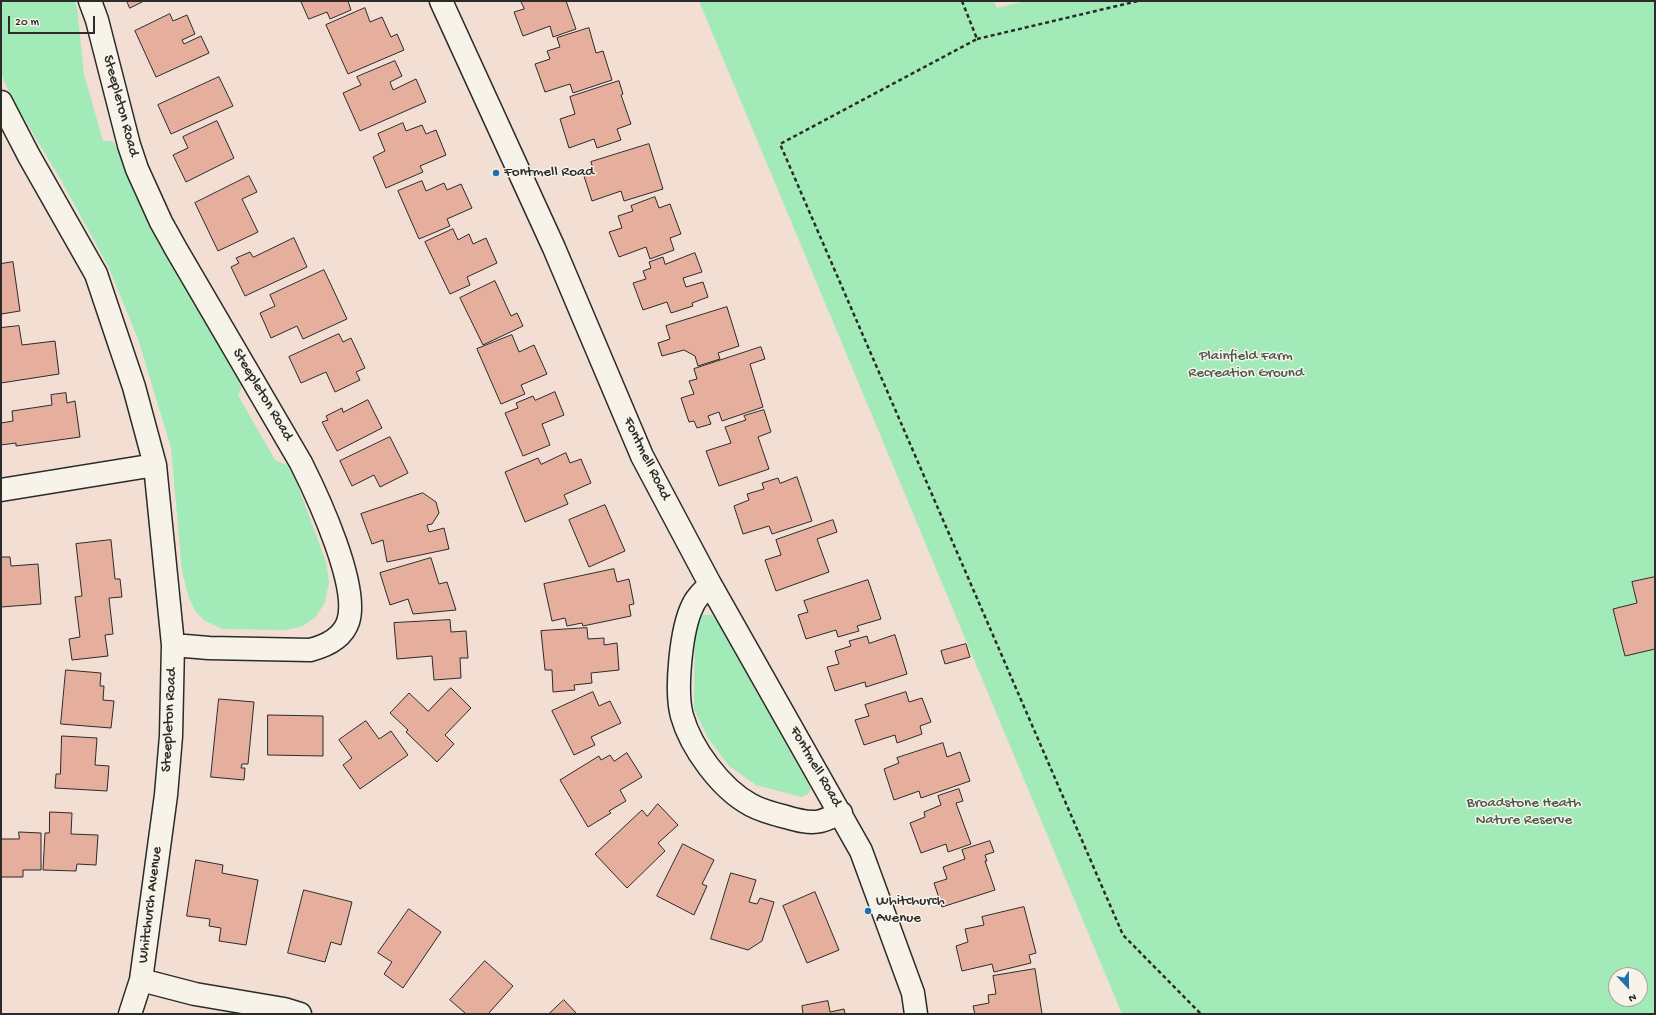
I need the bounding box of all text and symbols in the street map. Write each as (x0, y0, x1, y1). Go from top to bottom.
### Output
scale bar (10, 8, 97, 34)
text: 20 m (15, 16, 39, 30)
street label: Steepleton Road (98, 53, 142, 159)
place label: Fontmell Road (504, 164, 594, 182)
marker: Fontmell Road (491, 168, 501, 178)
street label: Steepleton Road (227, 346, 297, 444)
park label: Plainfield Farm Recreation Ground (1188, 348, 1304, 383)
street label: Fontmell Road (618, 415, 674, 503)
street label: Steepleton Road (158, 667, 182, 773)
street label: Fontmell Road (785, 724, 845, 810)
park label: Broadstone Heath Nature Reserve (1467, 795, 1581, 830)
street label: Whitchurch Avenue (135, 846, 167, 964)
place label: Whitchurch Avenue (876, 893, 945, 928)
marker: Whitchurch Avenue (863, 906, 873, 916)
north arrow (1608, 967, 1648, 1007)
text: N (1627, 990, 1638, 1004)

